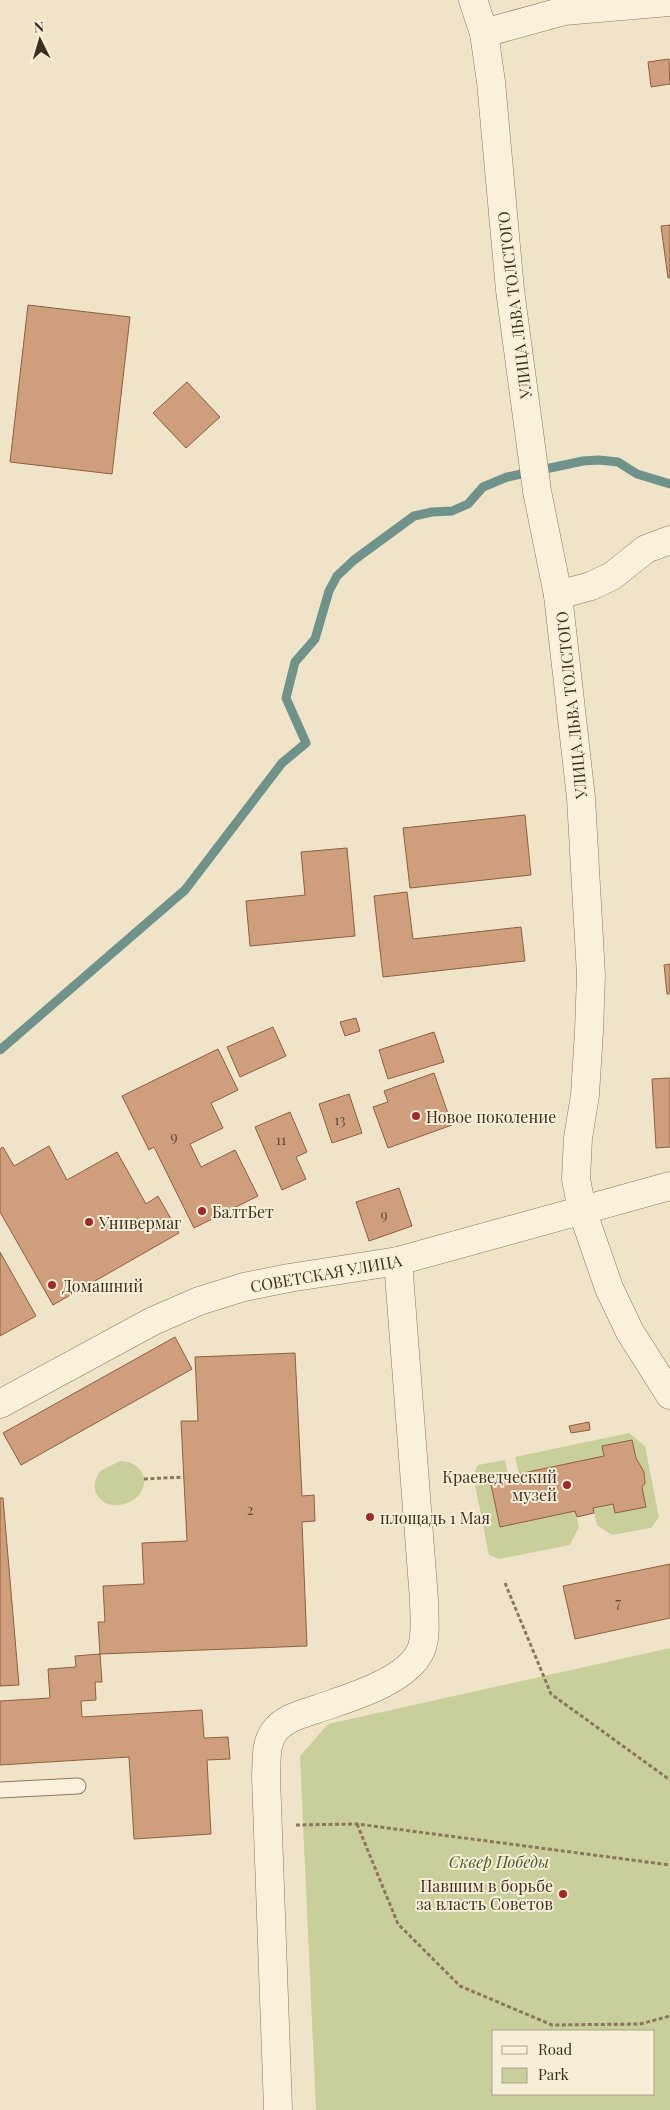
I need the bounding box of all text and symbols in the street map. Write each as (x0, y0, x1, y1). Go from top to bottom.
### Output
north arrow (15, 15, 65, 65)
text: N (33, 17, 45, 36)
street label: УЛИЦА ЛЬВА ТОЛСТОГО (492, 210, 536, 401)
street label: УЛИЦА ЛЬВА ТОЛСТОГО (551, 610, 591, 801)
place label: Новое поколение (426, 1106, 556, 1127)
house number: 13 (334, 1110, 346, 1129)
marker: Новое поколение (410, 1110, 422, 1122)
house number: 9 (170, 1127, 178, 1146)
house number: 11 (276, 1130, 286, 1149)
place label: БалтБет (212, 1201, 274, 1222)
marker: БалтБет (196, 1205, 208, 1217)
house number: 9 (380, 1205, 388, 1224)
place label: Универмаг (98, 1212, 182, 1233)
marker: Универмаг (83, 1216, 95, 1228)
street label: СОВЕТСКАЯ УЛИЦА (249, 1249, 404, 1297)
place label: Домашний (62, 1275, 143, 1296)
marker: Домашний (46, 1279, 58, 1291)
place label: Краеведческий музей (442, 1466, 557, 1505)
marker: Краеведческий музей (561, 1479, 573, 1491)
house number: 2 (247, 1500, 254, 1519)
place label: площадь 1 Мая (380, 1507, 490, 1528)
marker: площадь 1 Мая (364, 1511, 376, 1523)
house number: 7 (615, 1593, 621, 1612)
park label: Сквер Победы (449, 1851, 549, 1872)
place label: Павшим в борьбе за власть Советов (416, 1875, 553, 1914)
marker: Павшим в борьбе за власть Советов (557, 1888, 569, 1900)
legend (492, 2030, 655, 2095)
text: Road (538, 2039, 572, 2059)
text: Park (538, 2064, 570, 2084)

